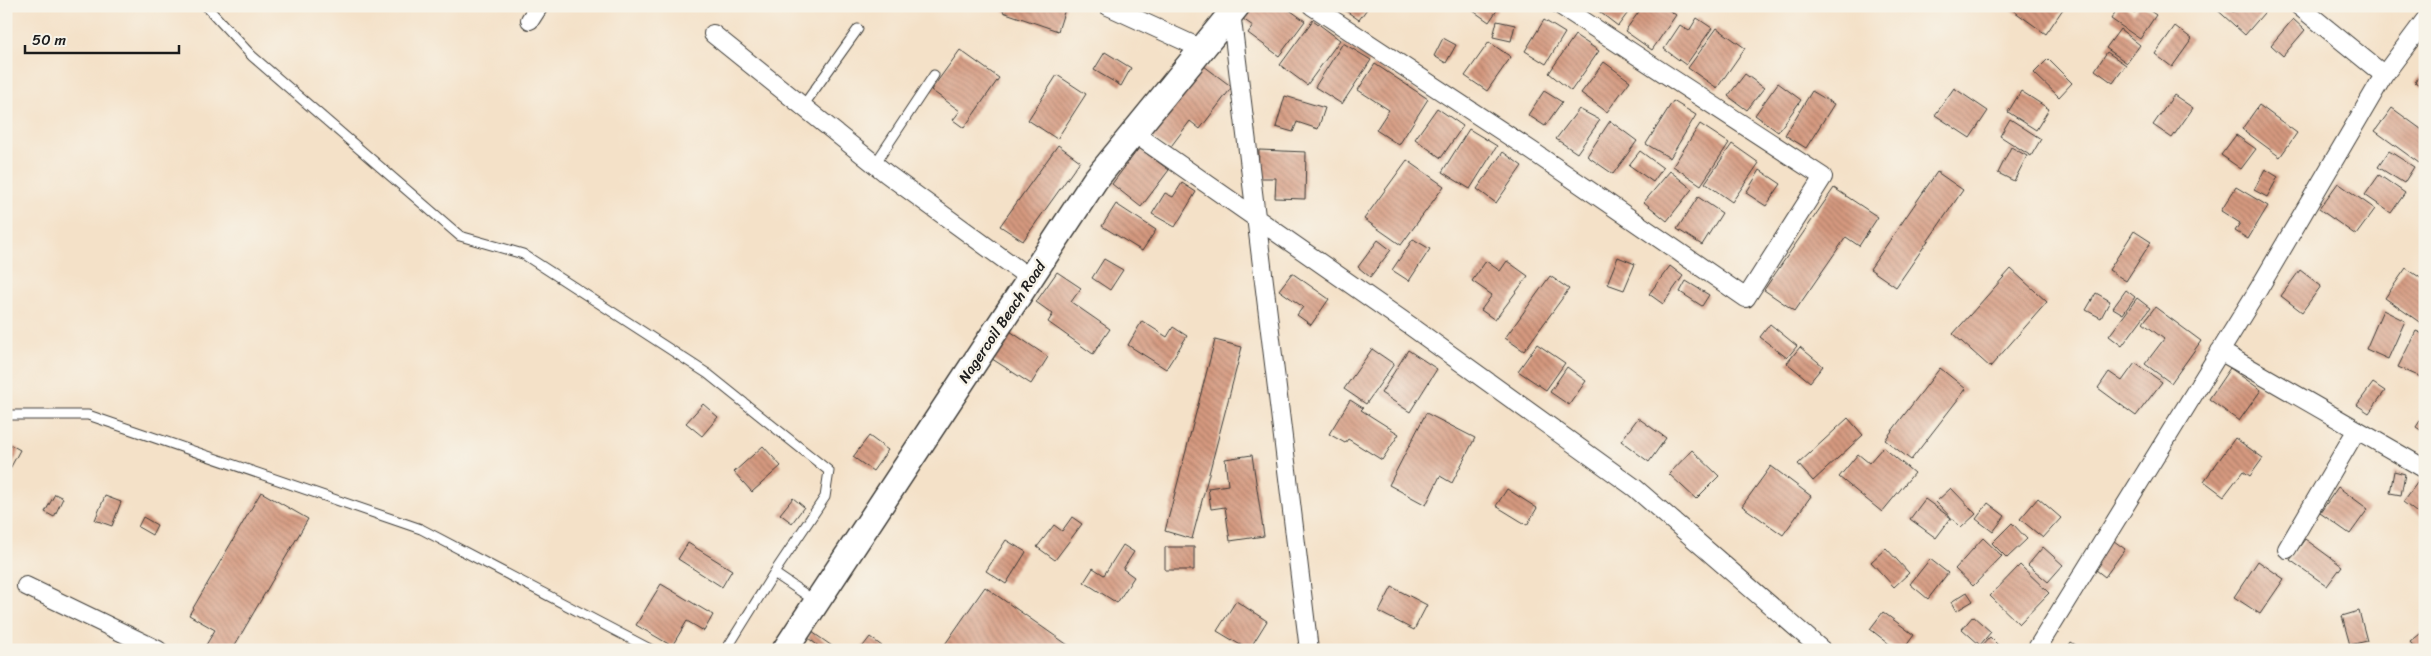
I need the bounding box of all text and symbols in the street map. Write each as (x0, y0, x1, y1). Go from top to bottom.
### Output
scale bar (25, 22, 179, 54)
text: 50 m (32, 27, 67, 53)
street label: Nagercoil Beach Road (951, 255, 1053, 388)

